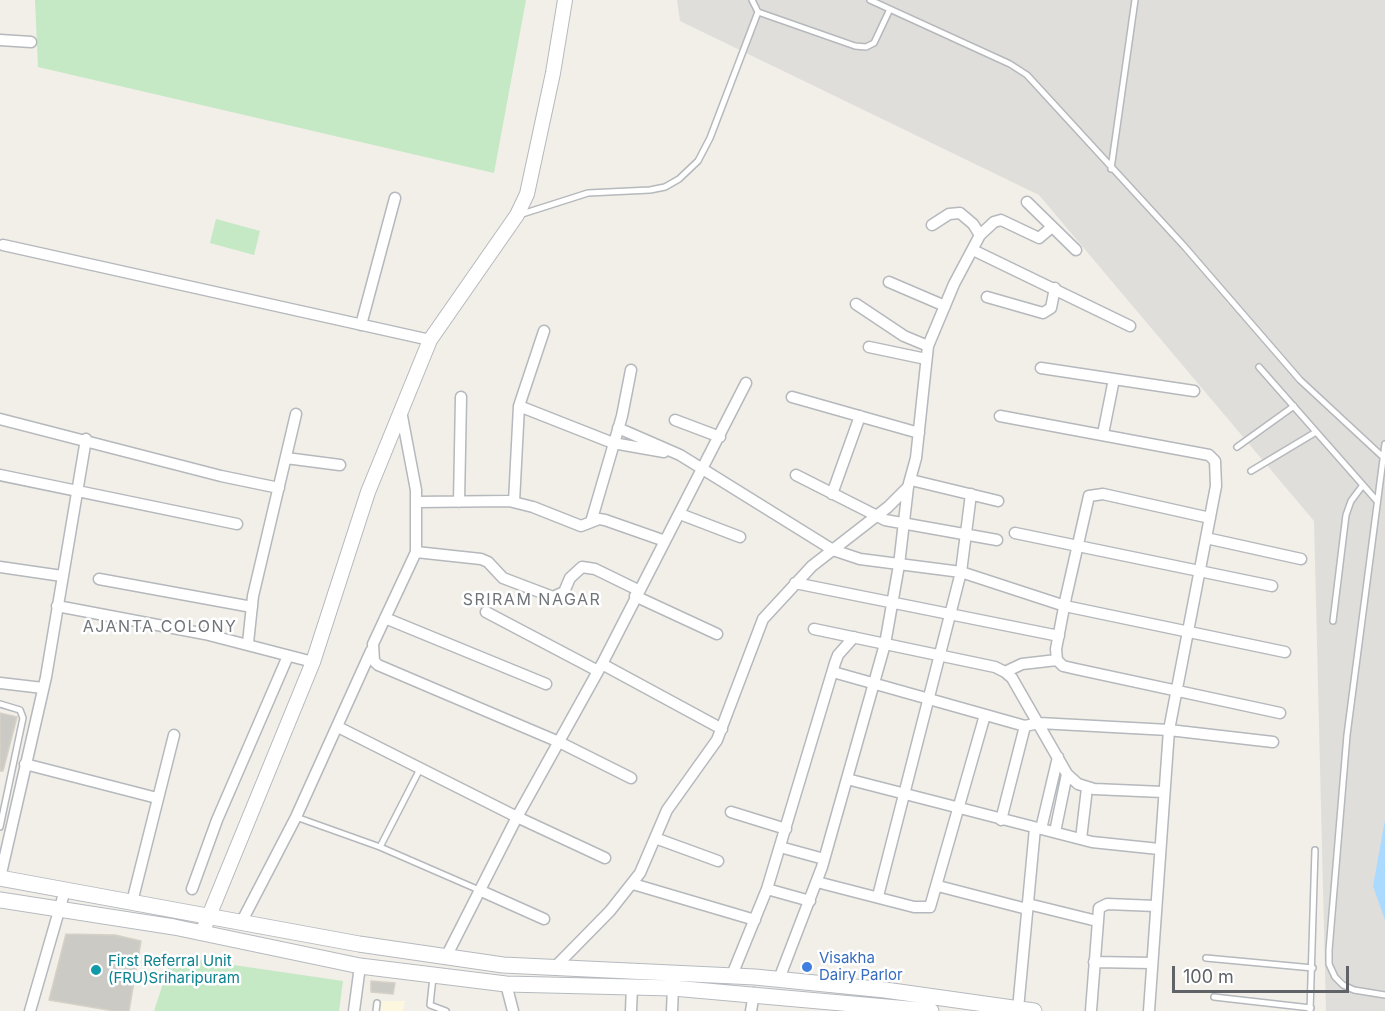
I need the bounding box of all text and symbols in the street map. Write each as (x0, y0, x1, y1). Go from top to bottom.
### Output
district label: SRIRAM NAGAR (463, 590, 601, 610)
district label: AJANTA COLONY (83, 617, 237, 637)
place label: Visakha Dairy Parlor (819, 949, 903, 984)
place label: First Referral Unit (FRU)Sriharipuram (108, 952, 240, 987)
scale bar (1175, 954, 1352, 992)
marker: Visakha Dairy Parlor (800, 960, 814, 974)
marker: First Referral Unit (FRU)Sriharipuram (89, 963, 103, 977)
text: 100 m (1183, 966, 1234, 987)

